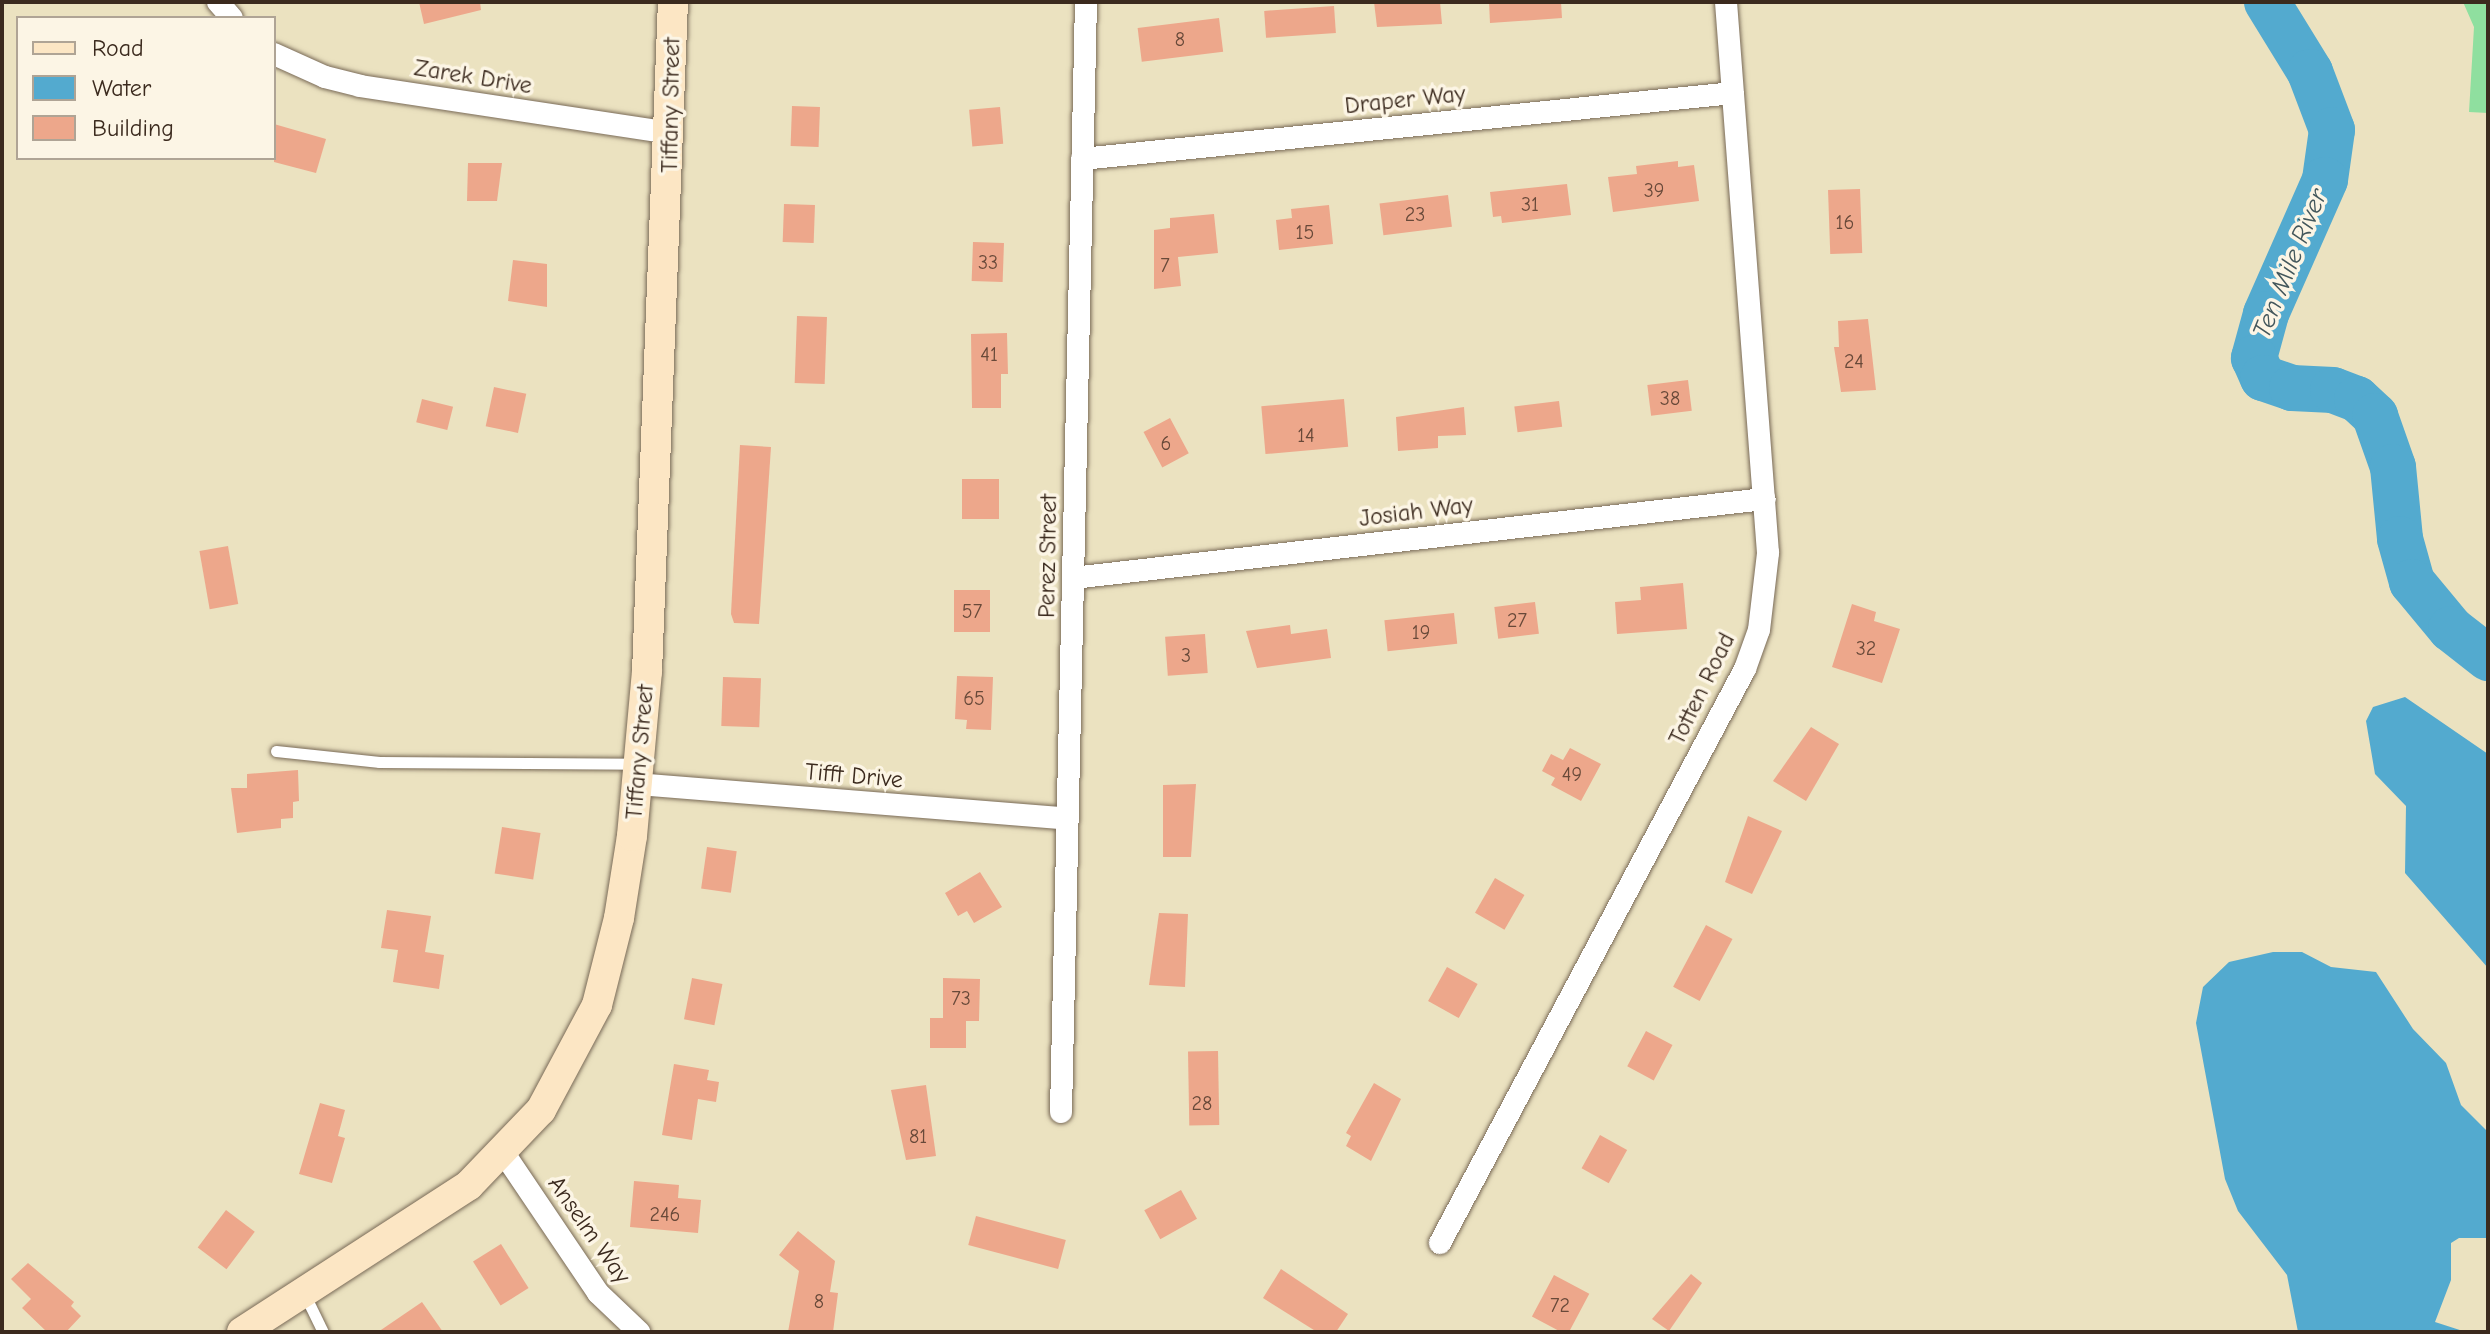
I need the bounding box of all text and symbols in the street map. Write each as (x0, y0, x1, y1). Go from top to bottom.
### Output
legend (16, 16, 276, 160)
house number: 8 (1175, 27, 1185, 51)
text: Road (92, 34, 144, 62)
street label: Tiffany Street (655, 37, 687, 173)
street label: Zarek Drive (412, 53, 534, 101)
text: Water (92, 74, 151, 102)
street label: Draper Way (1343, 79, 1467, 121)
text: Building (92, 114, 174, 142)
house number: 39 (1644, 178, 1664, 202)
water label: Ten Mile River (2247, 185, 2335, 343)
house number: 31 (1521, 192, 1539, 216)
house number: 23 (1405, 202, 1425, 226)
house number: 16 (1836, 210, 1854, 234)
house number: 15 (1296, 220, 1314, 244)
house number: 33 (978, 250, 998, 274)
house number: 7 (1160, 253, 1170, 277)
house number: 41 (980, 342, 998, 366)
house number: 24 (1844, 349, 1864, 373)
house number: 38 (1660, 386, 1680, 410)
house number: 14 (1297, 423, 1315, 447)
house number: 6 (1161, 431, 1171, 455)
street label: Josiah Way (1357, 491, 1475, 533)
street label: Perez Street (1033, 494, 1063, 618)
house number: 57 (962, 599, 982, 623)
house number: 27 (1507, 608, 1527, 632)
house number: 19 (1412, 620, 1430, 644)
street label: Totten Road (1663, 628, 1741, 750)
house number: 32 (1856, 636, 1876, 660)
house number: 3 (1181, 643, 1191, 667)
street label: Tiffany Street (620, 683, 660, 821)
house number: 65 (963, 686, 985, 710)
street label: Tifft Drive (804, 757, 904, 795)
house number: 49 (1562, 762, 1582, 786)
house number: 73 (951, 986, 971, 1010)
house number: 28 (1192, 1091, 1212, 1115)
house number: 81 (909, 1124, 927, 1148)
street label: Anselm Way (541, 1171, 637, 1289)
house number: 246 (650, 1202, 680, 1226)
house number: 8 (814, 1289, 824, 1313)
house number: 72 (1550, 1293, 1570, 1317)

